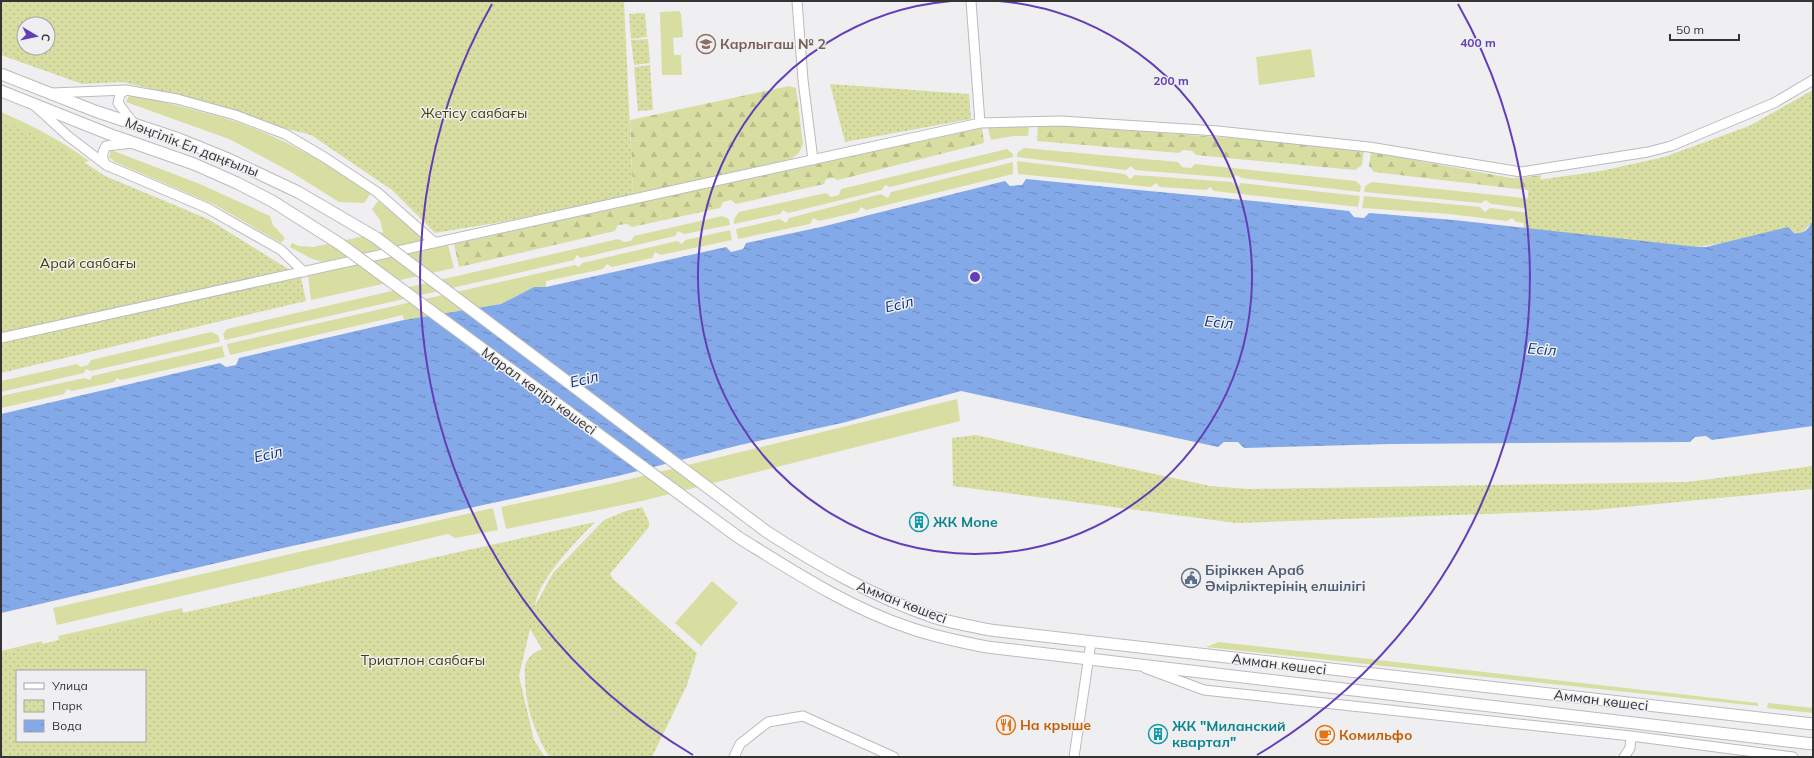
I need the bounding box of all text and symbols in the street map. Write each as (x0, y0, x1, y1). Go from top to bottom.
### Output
north arrow (16, 16, 56, 56)
scale bar (1670, 16, 1739, 42)
text: 50 m (1676, 22, 1704, 37)
text: С (38, 33, 53, 43)
school or university icon: Карлыгаш № 2 (695, 33, 717, 55)
place label: Карлыгаш № 2 (720, 35, 826, 53)
text: 400 m (1460, 35, 1496, 50)
text: 200 m (1153, 73, 1189, 88)
park label: Жетісу саябағы (421, 104, 527, 122)
street label: Мәңгілік Ел даңғылы (123, 113, 261, 181)
park label: Арай саябағы (40, 254, 136, 272)
centre of rings (968, 270, 982, 284)
water label: Есіл (883, 291, 915, 317)
water label: Есіл (1204, 311, 1235, 333)
water label: Есіл (1527, 338, 1557, 360)
street label: Марал көпірі көшесі (478, 343, 600, 439)
water label: Есіл (568, 366, 600, 392)
water label: Есіл (252, 441, 284, 467)
building icon: ЖК Mone (908, 511, 930, 533)
place label: ЖК Mone (933, 513, 998, 531)
place label: Біріккен Араб Әмірліктерінің елшілігі (1205, 561, 1366, 595)
public building icon: Біріккен Араб Әмірліктерінің елшілігі (1180, 567, 1202, 589)
street label: Амман көшесі (854, 577, 950, 627)
street label: Амман көшесі (1231, 649, 1327, 679)
park label: Триатлон саябағы (361, 651, 485, 669)
legend (16, 670, 146, 742)
text: Улица (51, 678, 88, 693)
street label: Амман көшесі (1553, 685, 1649, 715)
text: Парк (52, 698, 83, 713)
restaurant icon: На крыше (995, 714, 1017, 736)
place label: На крыше (1020, 716, 1091, 734)
place label: ЖК "Миланский квартал" (1172, 717, 1286, 751)
text: Вода (52, 718, 82, 733)
building icon: ЖК "Миланский квартал" (1147, 723, 1169, 745)
cafe icon: Комильфо (1314, 724, 1336, 746)
place label: Комильфо (1339, 726, 1412, 744)

